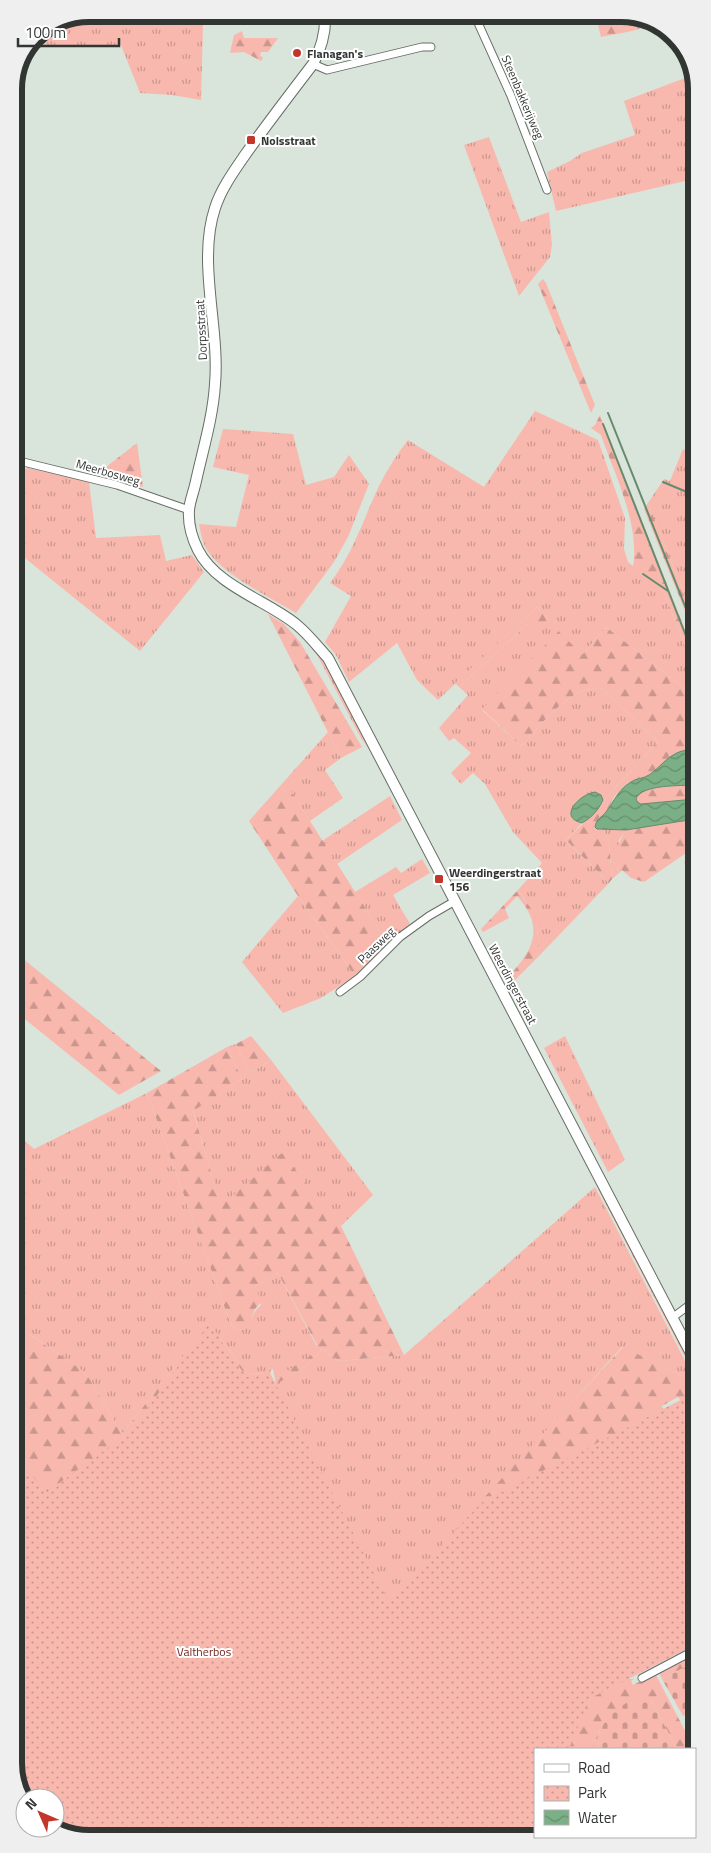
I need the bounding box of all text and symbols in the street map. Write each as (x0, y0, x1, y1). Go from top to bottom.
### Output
scale bar (18, 15, 119, 47)
text: 100 m (25, 21, 66, 44)
place label: Flanagan's (307, 44, 363, 63)
marker: Flanagan's (291, 47, 303, 59)
street label: Steenbakkerijweg (497, 52, 549, 142)
place label: Nolsstraat (261, 131, 316, 150)
marker: Nolsstraat (245, 134, 257, 146)
street label: Dorpsstraat (190, 299, 212, 361)
street label: Meerbosweg (74, 454, 142, 490)
place label: Weerdingerstraat 156 (449, 863, 542, 896)
marker: Weerdingerstraat 156 (433, 873, 445, 885)
street label: Paasweg (353, 922, 399, 968)
street label: Weerdingerstraat (484, 940, 543, 1028)
park label: Valtherbos (177, 1642, 232, 1661)
legend (534, 1748, 696, 1838)
text: Road (578, 1756, 610, 1779)
text: Park (578, 1781, 607, 1804)
north arrow (15, 1788, 65, 1838)
text: N (20, 1793, 41, 1814)
text: Water (578, 1806, 617, 1829)

